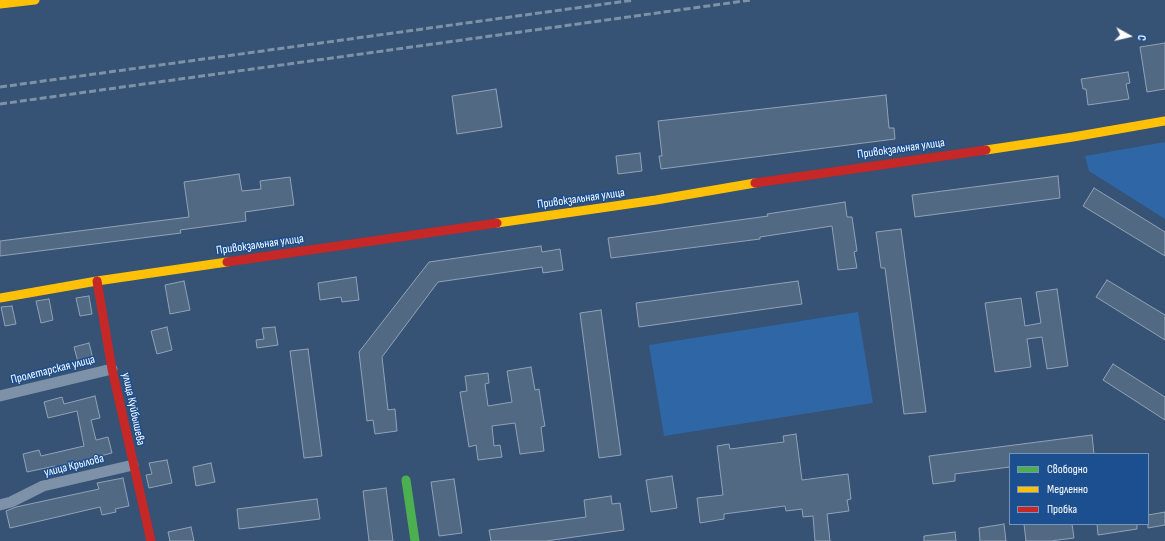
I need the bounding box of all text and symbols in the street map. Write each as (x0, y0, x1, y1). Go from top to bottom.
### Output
north arrow (1109, 16, 1149, 56)
text: С (1135, 34, 1148, 41)
street label: Привокзальная улица (856, 136, 946, 162)
street label: Привокзальная улица (536, 186, 626, 212)
street label: Привокзальная улица (215, 232, 305, 258)
street label: Пролетарская улица (9, 353, 97, 387)
street label: улица Куйбышева (118, 371, 148, 447)
street label: улица Крылова (43, 452, 105, 480)
legend (1009, 453, 1149, 525)
text: Свободно (1047, 462, 1088, 477)
text: Медленно (1047, 482, 1088, 497)
text: Пробка (1047, 502, 1077, 517)

